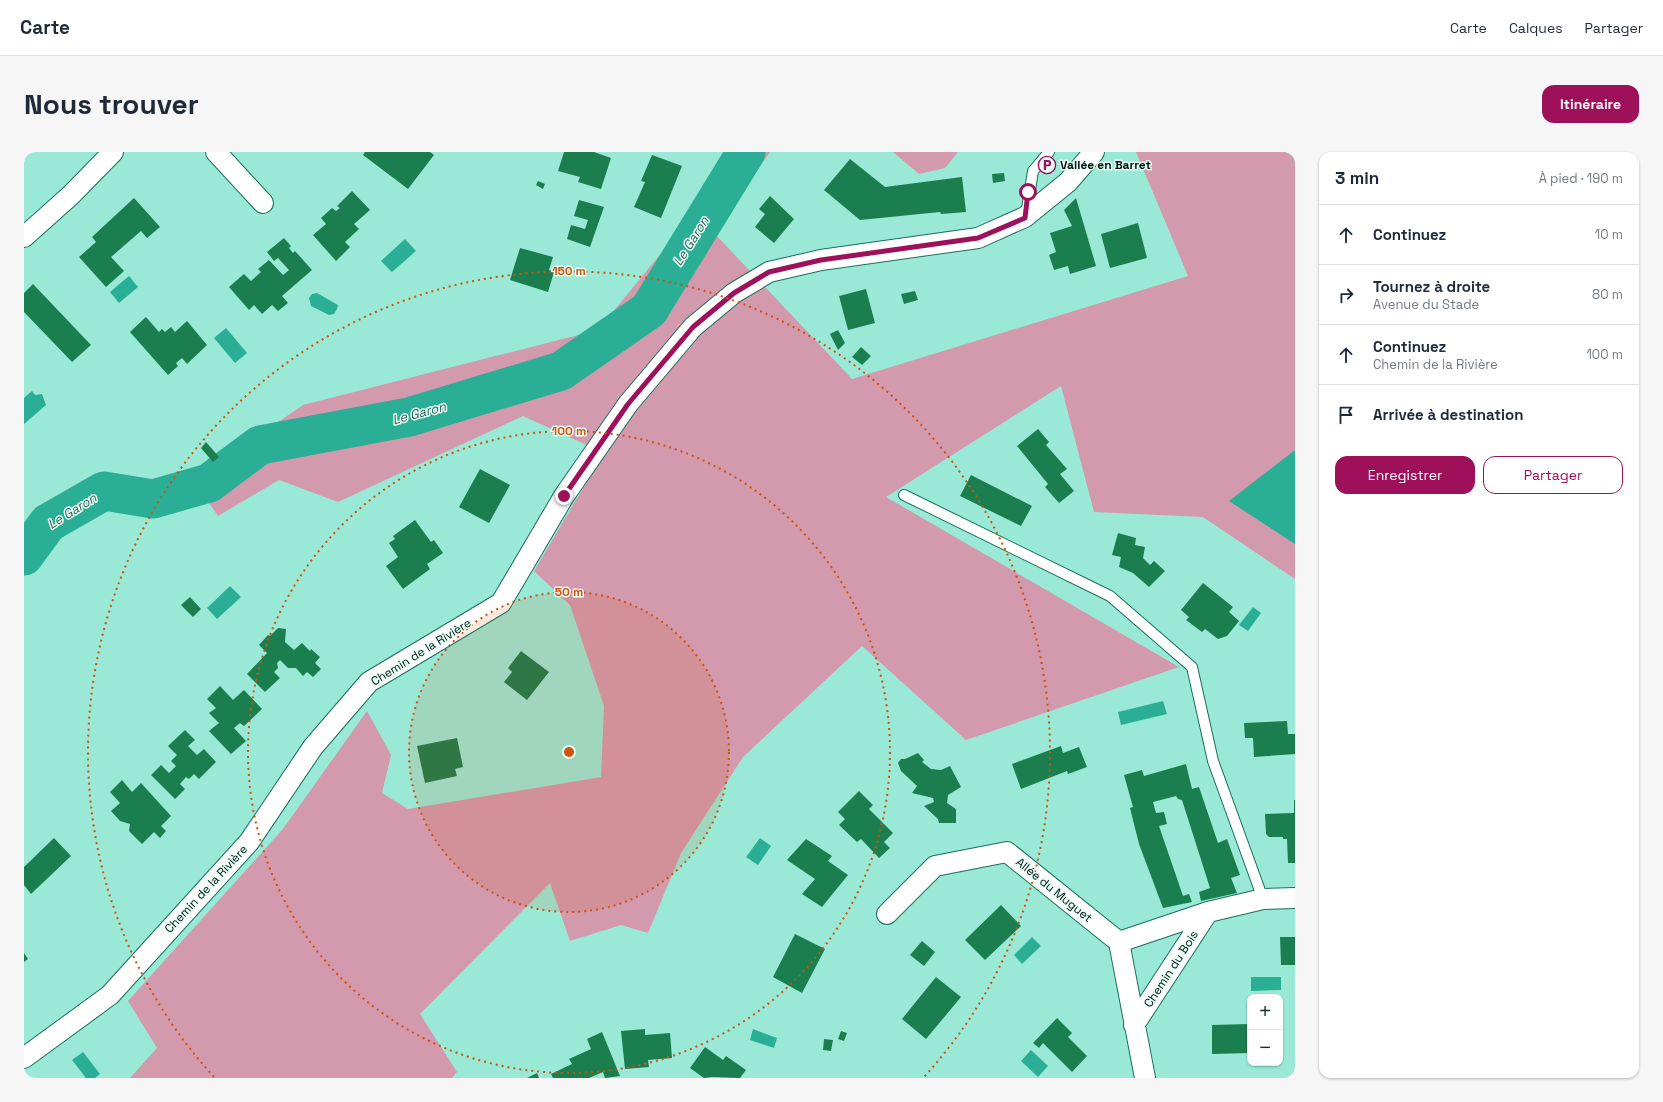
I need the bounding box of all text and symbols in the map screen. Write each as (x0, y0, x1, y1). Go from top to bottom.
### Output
text: Carte (20, 15, 70, 40)
text: Carte (1450, 19, 1487, 37)
text: Calques (1509, 19, 1563, 37)
text: Partager (1585, 19, 1643, 37)
button: Itinéraire (1542, 85, 1639, 123)
text: Nous trouver (24, 86, 199, 122)
parking icon: Vallée en Barret (1037, 155, 1057, 175)
place label: Vallée en Barret (1060, 157, 1151, 173)
text: 3 min (1335, 167, 1379, 189)
text: À pied · 190 m (1539, 170, 1623, 187)
route start (1019, 183, 1037, 201)
water label: Le Garon (669, 212, 713, 269)
icon: ahead (1335, 224, 1357, 246)
text: Continuez (1373, 225, 1446, 244)
text: 10 m (1595, 226, 1623, 243)
text: 150 m (552, 263, 586, 279)
text: Tournez à droite (1373, 277, 1490, 296)
icon: right (1335, 284, 1357, 306)
text: 80 m (1592, 286, 1623, 303)
text: Avenue du Stade (1373, 296, 1479, 313)
text: Continuez (1373, 337, 1446, 356)
icon: ahead (1335, 344, 1357, 366)
text: 100 m (1586, 346, 1623, 363)
text: Chemin de la Rivière (1373, 356, 1498, 373)
water label: Le Garon (390, 397, 449, 428)
icon: arrive (1335, 404, 1357, 426)
text: Arrivée à destination (1373, 405, 1523, 424)
text: 100 m (552, 423, 586, 439)
button: Enregistrer (1335, 456, 1475, 494)
button: Partager (1483, 456, 1623, 494)
route end (555, 487, 573, 505)
water label: Le Garon (44, 489, 101, 533)
text: 50 m (555, 584, 583, 600)
street label: Chemin de la Rivière (368, 615, 474, 689)
centre of rings (562, 745, 576, 759)
street label: Chemin de la Rivière (161, 841, 251, 937)
street label: Allée du Muguet (1012, 854, 1096, 926)
street label: Chemin du Bois (1140, 927, 1202, 1011)
map controls (1247, 994, 1283, 1066)
button: + (1247, 994, 1283, 1030)
button: − (1247, 1030, 1283, 1066)

